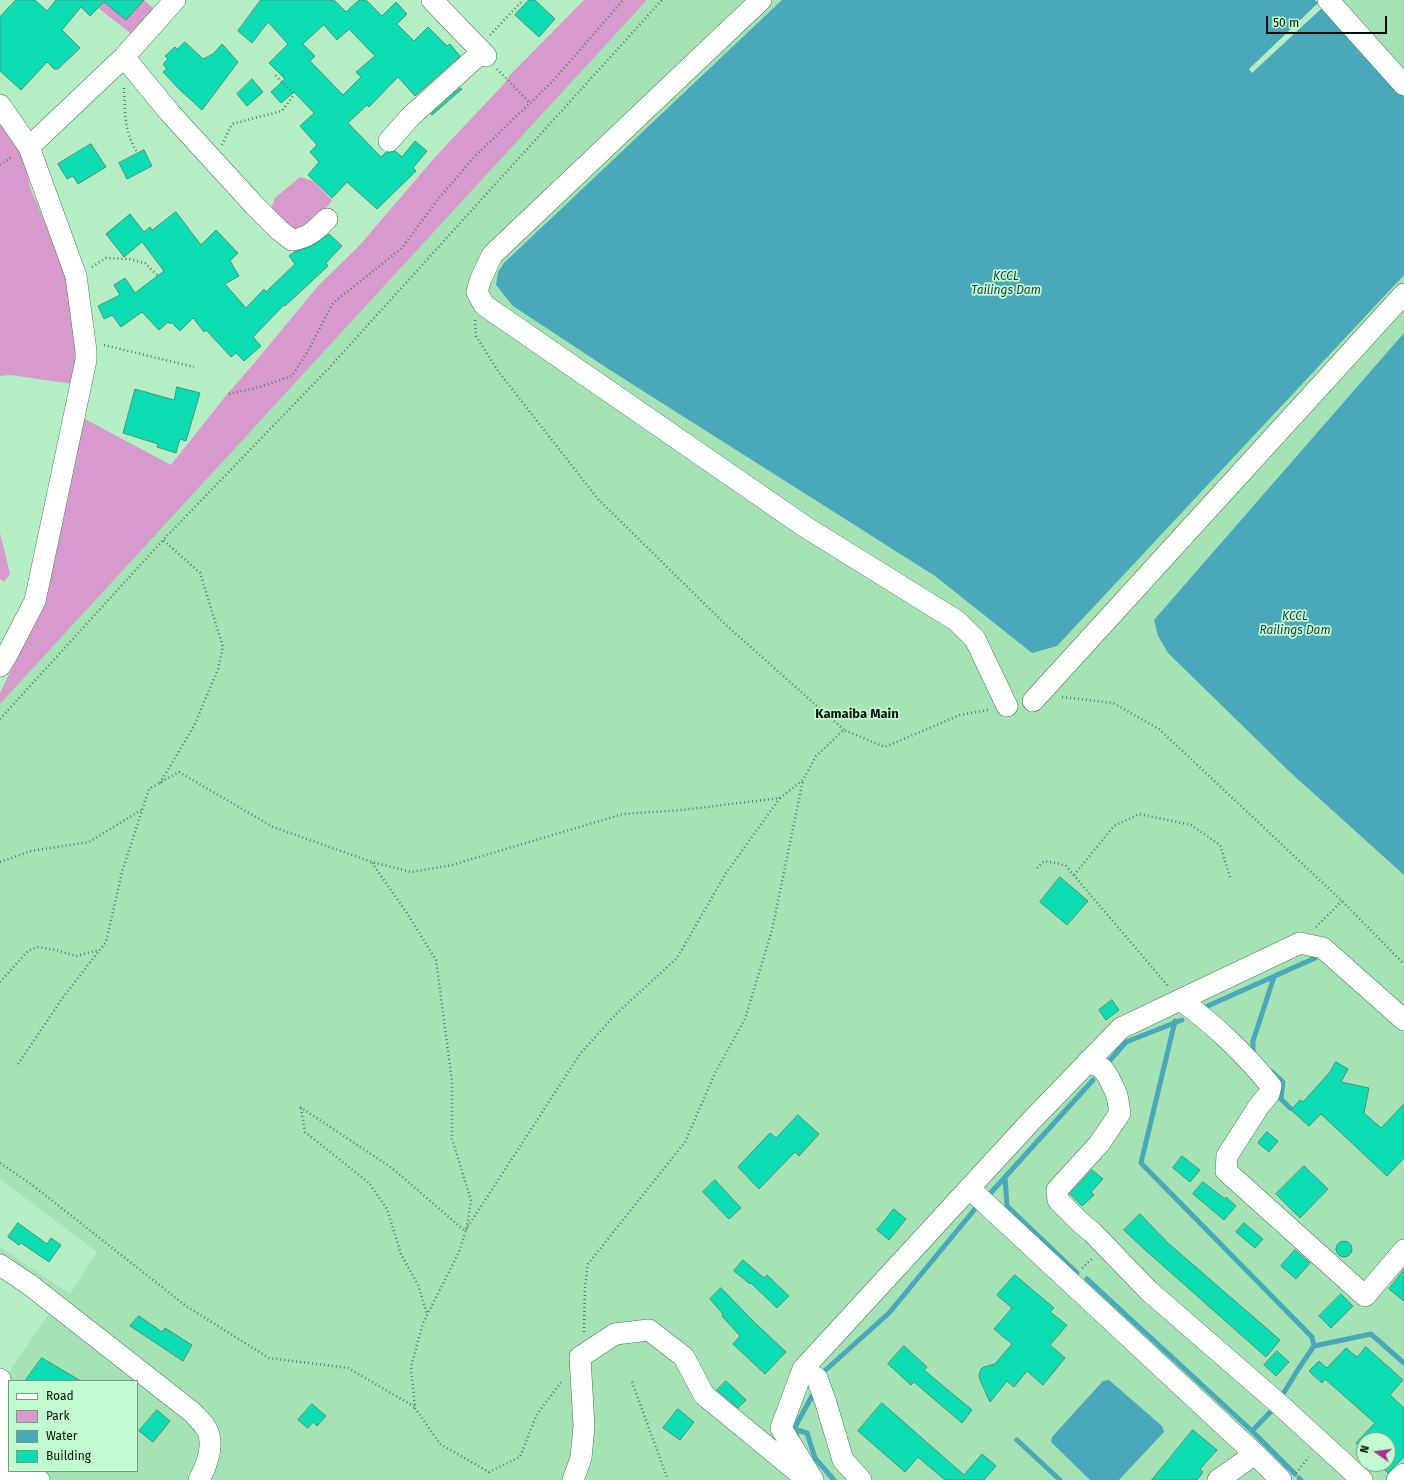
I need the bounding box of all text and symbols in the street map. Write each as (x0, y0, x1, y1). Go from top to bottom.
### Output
scale bar (1268, 8, 1389, 34)
text: 50 m (1273, 16, 1299, 30)
water label: KCCL Tailings Dam (971, 270, 1041, 298)
water label: KCCL Railings Dam (1259, 610, 1331, 638)
district label: Kamaiba Main (815, 706, 899, 722)
legend (8, 1380, 138, 1472)
text: Road (46, 1389, 74, 1403)
text: Park (46, 1409, 70, 1423)
text: Water (46, 1429, 77, 1443)
north arrow (1356, 1432, 1396, 1472)
text: N (1358, 1444, 1372, 1454)
text: Building (46, 1449, 91, 1463)

